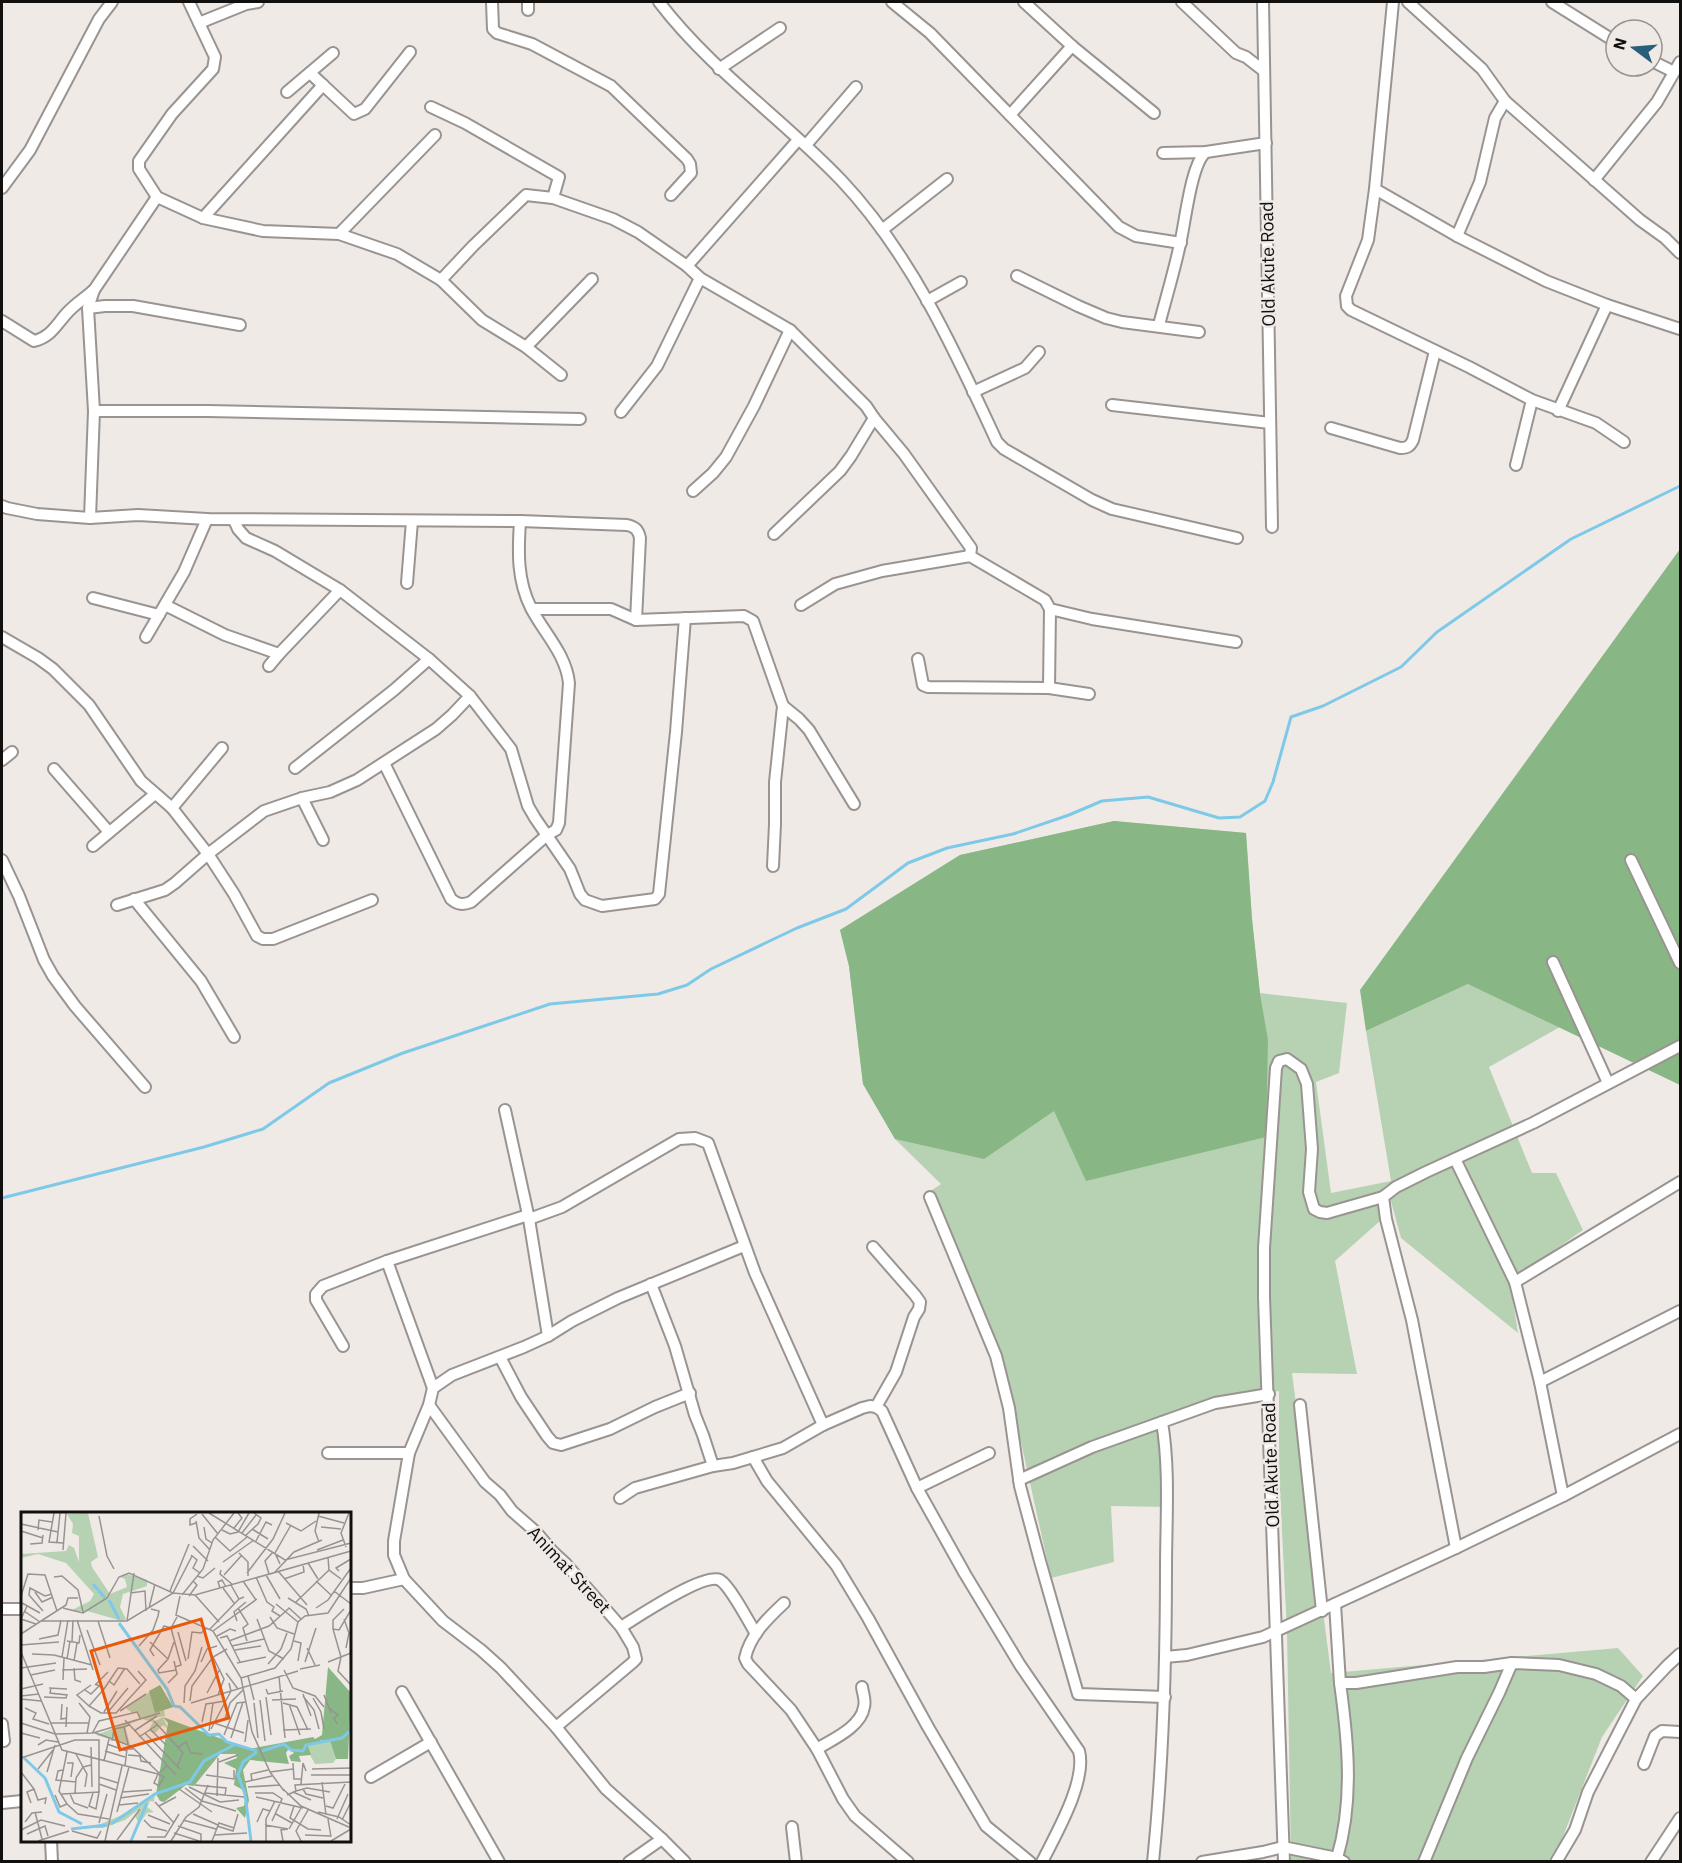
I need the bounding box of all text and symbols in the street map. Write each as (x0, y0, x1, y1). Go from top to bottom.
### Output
north arrow (1604, 18, 1664, 78)
text: N (1608, 36, 1631, 52)
street label: Old Akute Road (1255, 201, 1280, 327)
street label: Old Akute Road (1257, 1402, 1284, 1528)
inset map (21, 1512, 351, 1842)
street label: Animat Street (523, 1521, 616, 1618)

